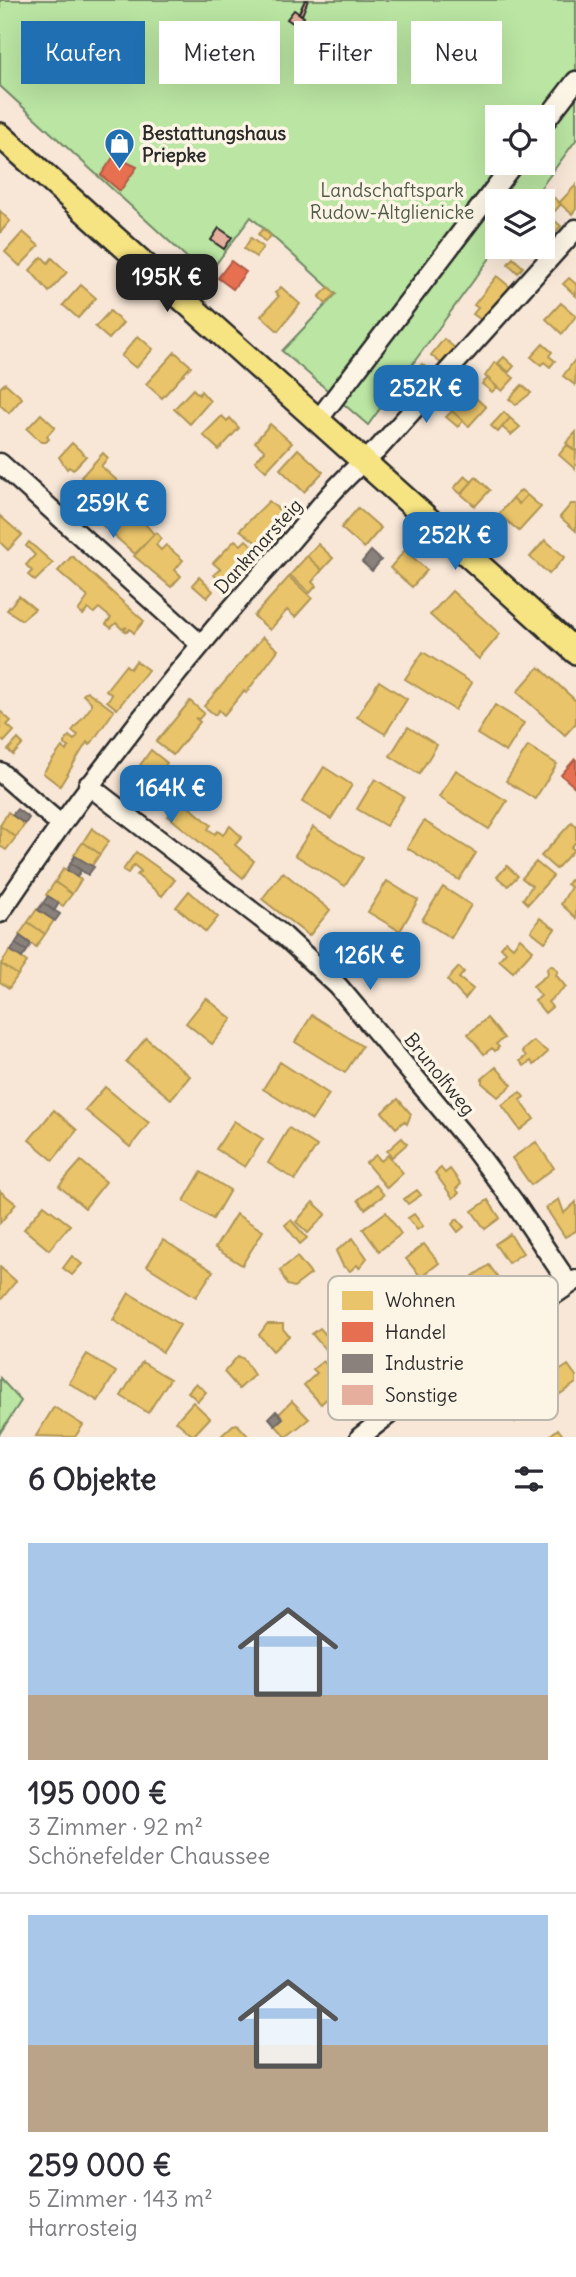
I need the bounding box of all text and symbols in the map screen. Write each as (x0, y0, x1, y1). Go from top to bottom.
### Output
chip: Kaufen (21, 21, 145, 84)
chip: Mieten (159, 21, 280, 84)
chip: Filter (294, 21, 397, 84)
chip: Neu (411, 21, 502, 84)
map controls (485, 105, 555, 259)
button: locate (485, 105, 555, 175)
place label: Bestattungshaus Priepke (142, 121, 287, 167)
shop icon: Bestattungshaus Priepke (102, 127, 136, 171)
park label: Landschaftspark Rudow-Altglienicke (310, 178, 474, 224)
button: layers (485, 189, 555, 259)
pin: 195K € (110, 254, 224, 314)
text: 195K € (132, 262, 202, 291)
pin: 252K € (369, 366, 483, 425)
text: 252K € (390, 373, 462, 402)
pin: 259K € (56, 480, 170, 540)
text: 259K € (76, 488, 150, 517)
street label: Dankmarsteig (209, 493, 307, 599)
pin: 252K € (398, 512, 512, 572)
text: 252K € (419, 520, 491, 549)
pin: 164K € (114, 766, 228, 825)
text: 164K € (136, 773, 206, 802)
pin: 126K € (313, 932, 427, 992)
text: 126K € (335, 940, 405, 969)
street label: Brunolfweg (399, 1028, 481, 1120)
legend (328, 1276, 558, 1420)
text: Wohnen (385, 1288, 456, 1312)
text: Handel (385, 1320, 446, 1344)
text: Industrie (385, 1351, 464, 1375)
text: Sonstige (385, 1383, 457, 1407)
text: 6 Objekte (28, 1460, 156, 1498)
icon: filters (510, 1460, 548, 1498)
icon: home (225, 1589, 351, 1715)
text: 195 000 € (28, 1774, 167, 1812)
text: 3 Zimmer · 92 m² (28, 1812, 203, 1841)
text: Schönefelder Chaussee (28, 1841, 270, 1870)
icon: home (225, 1961, 351, 2087)
text: 259 000 € (28, 2146, 172, 2184)
text: 5 Zimmer · 143 m² (28, 2184, 213, 2213)
text: Harrosteig (28, 2213, 137, 2242)

